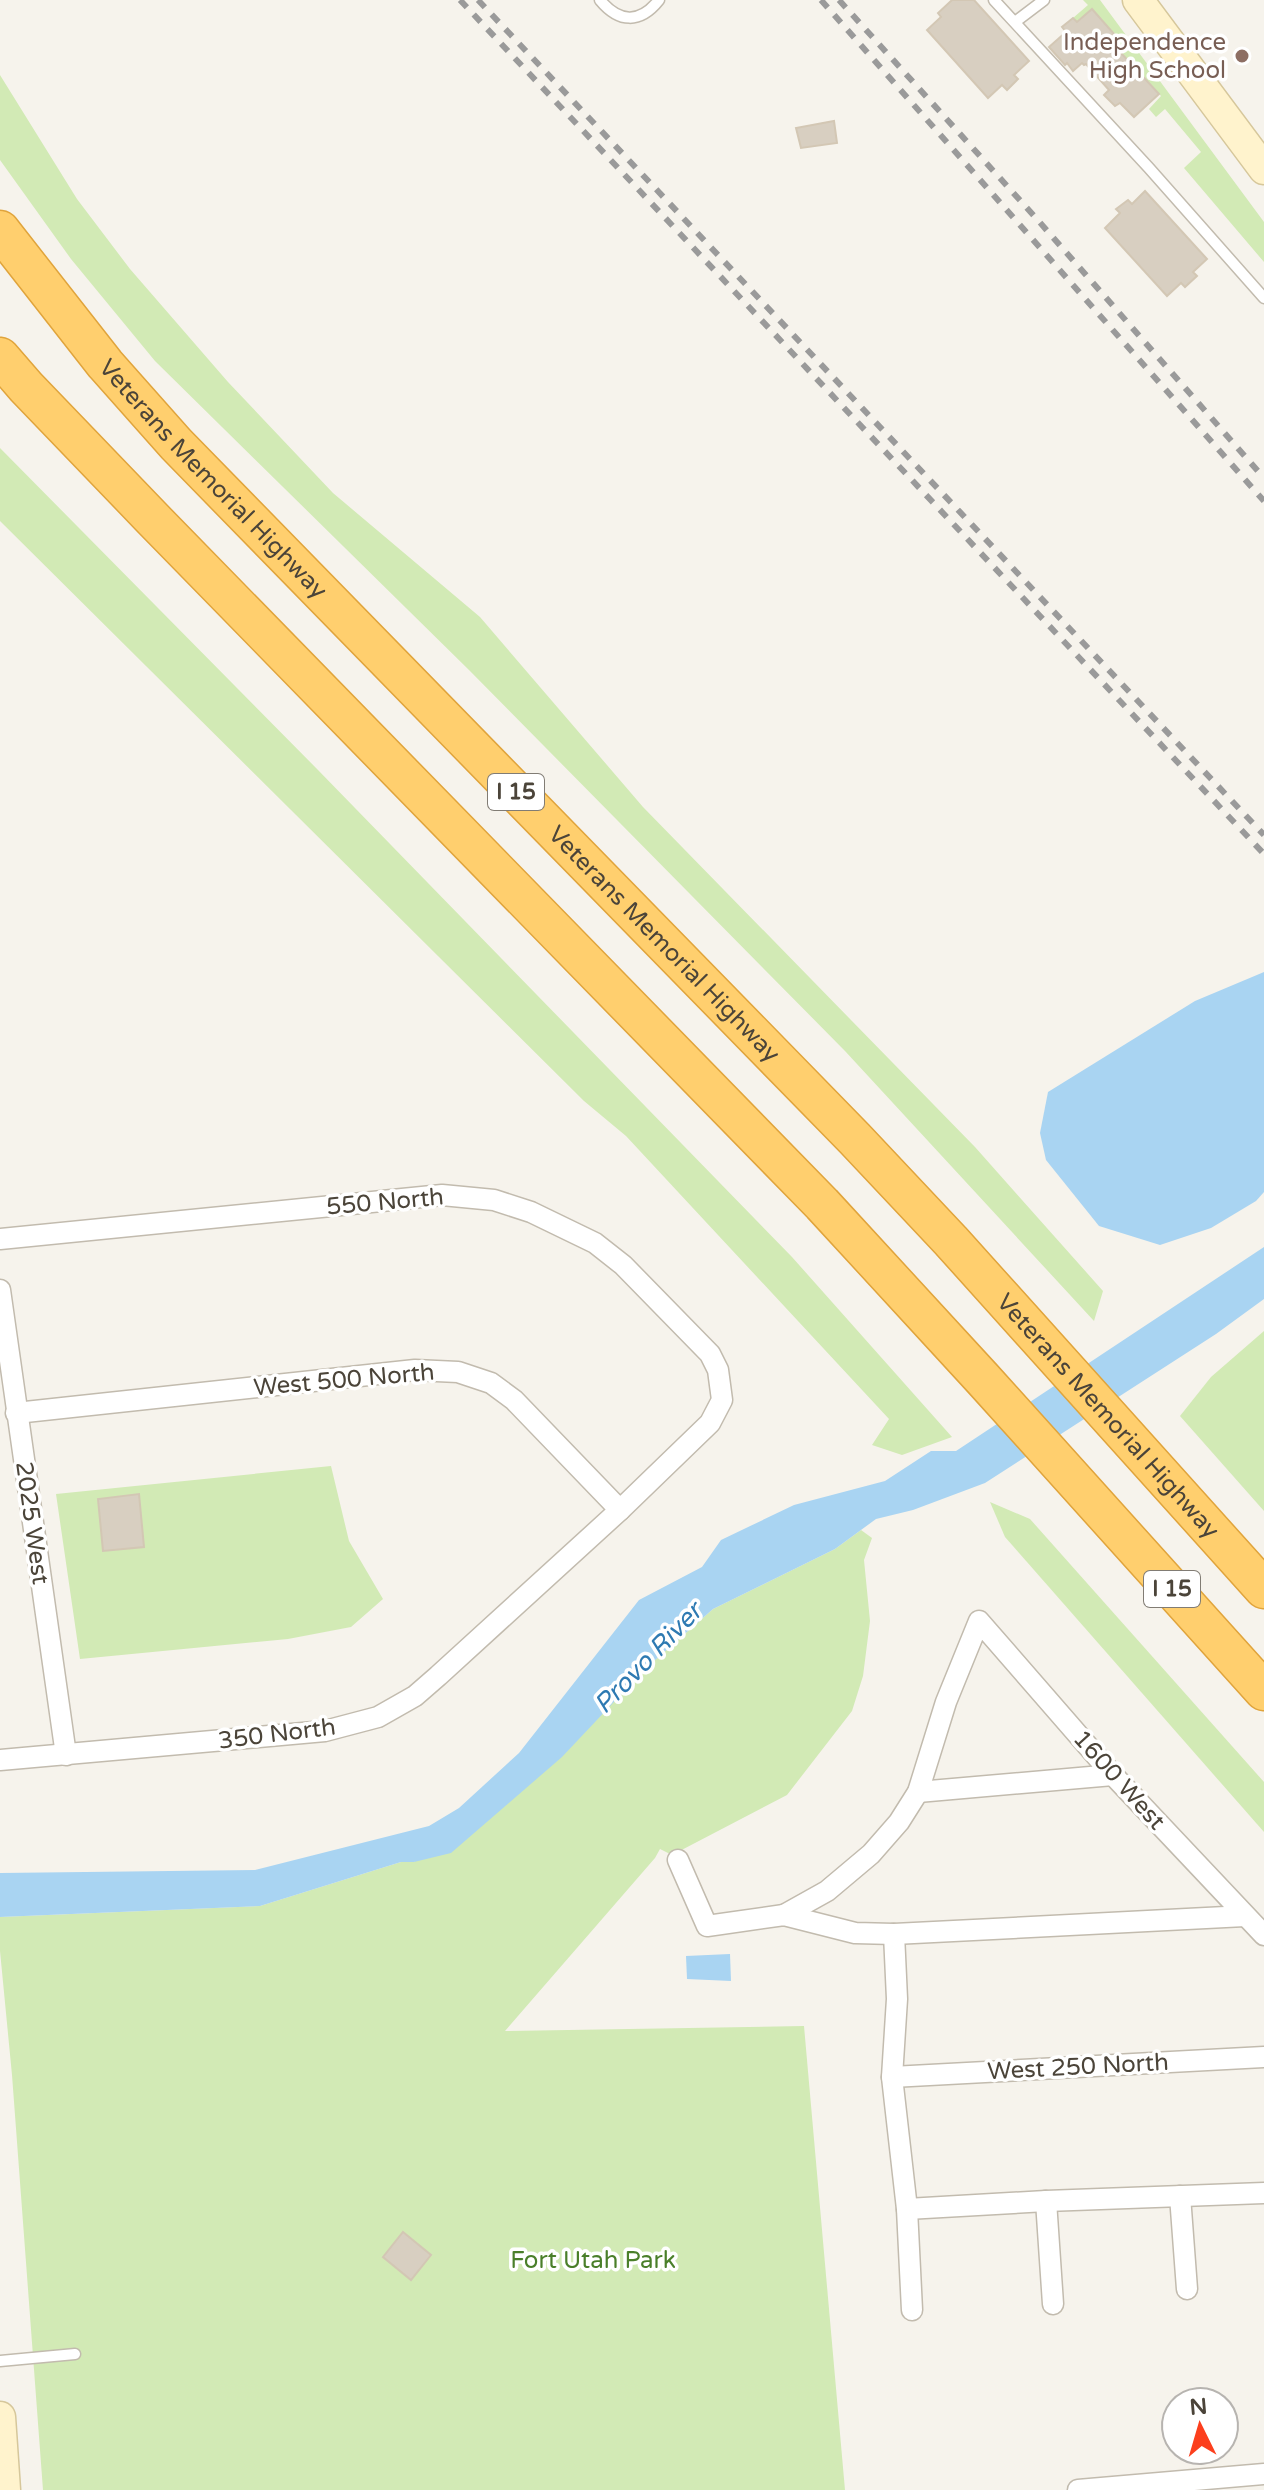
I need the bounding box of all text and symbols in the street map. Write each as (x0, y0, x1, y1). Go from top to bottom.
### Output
place label: Independence High School (1063, 28, 1226, 85)
marker: Independence High School (1233, 47, 1251, 65)
street label: Veterans Memorial Highway (93, 353, 333, 605)
road number: I 15 (488, 774, 544, 810)
street label: Veterans Memorial Highway (542, 820, 786, 1068)
street label: 550 North (325, 1182, 445, 1222)
street label: Veterans Memorial Highway (991, 1287, 1226, 1544)
street label: West 500 North (252, 1358, 436, 1402)
street label: 2025 West (9, 1460, 55, 1586)
road number: I 15 (1144, 1571, 1200, 1607)
water label: Provo River (588, 1594, 711, 1720)
street label: 350 North (217, 1712, 337, 1756)
street label: 1600 West (1067, 1724, 1171, 1836)
street label: West 250 North (987, 2048, 1169, 2086)
park label: Fort Utah Park (510, 2246, 676, 2275)
north arrow (1160, 2386, 1240, 2466)
text: N (1188, 2393, 1208, 2421)

